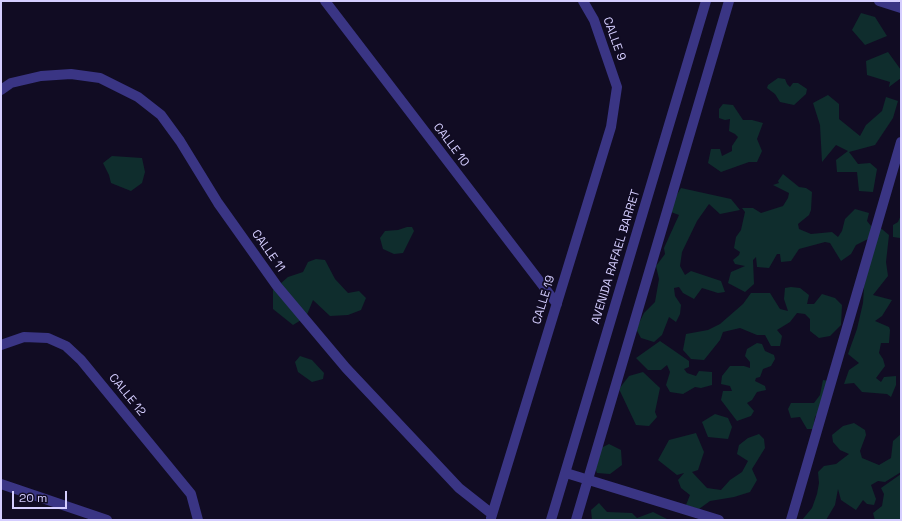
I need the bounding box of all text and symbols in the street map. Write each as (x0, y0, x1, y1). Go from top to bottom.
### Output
street label: CALLE 9 (599, 15, 629, 63)
street label: CALLE 10 (430, 120, 472, 170)
street label: AVENIDA RAFAEL BARRET (589, 188, 643, 326)
street label: CALLE 11 (248, 227, 288, 275)
street label: CALLE 19 (530, 274, 558, 326)
street label: CALLE 12 (106, 371, 148, 419)
scale bar (14, 483, 69, 509)
text: 20 m (19, 490, 47, 506)

